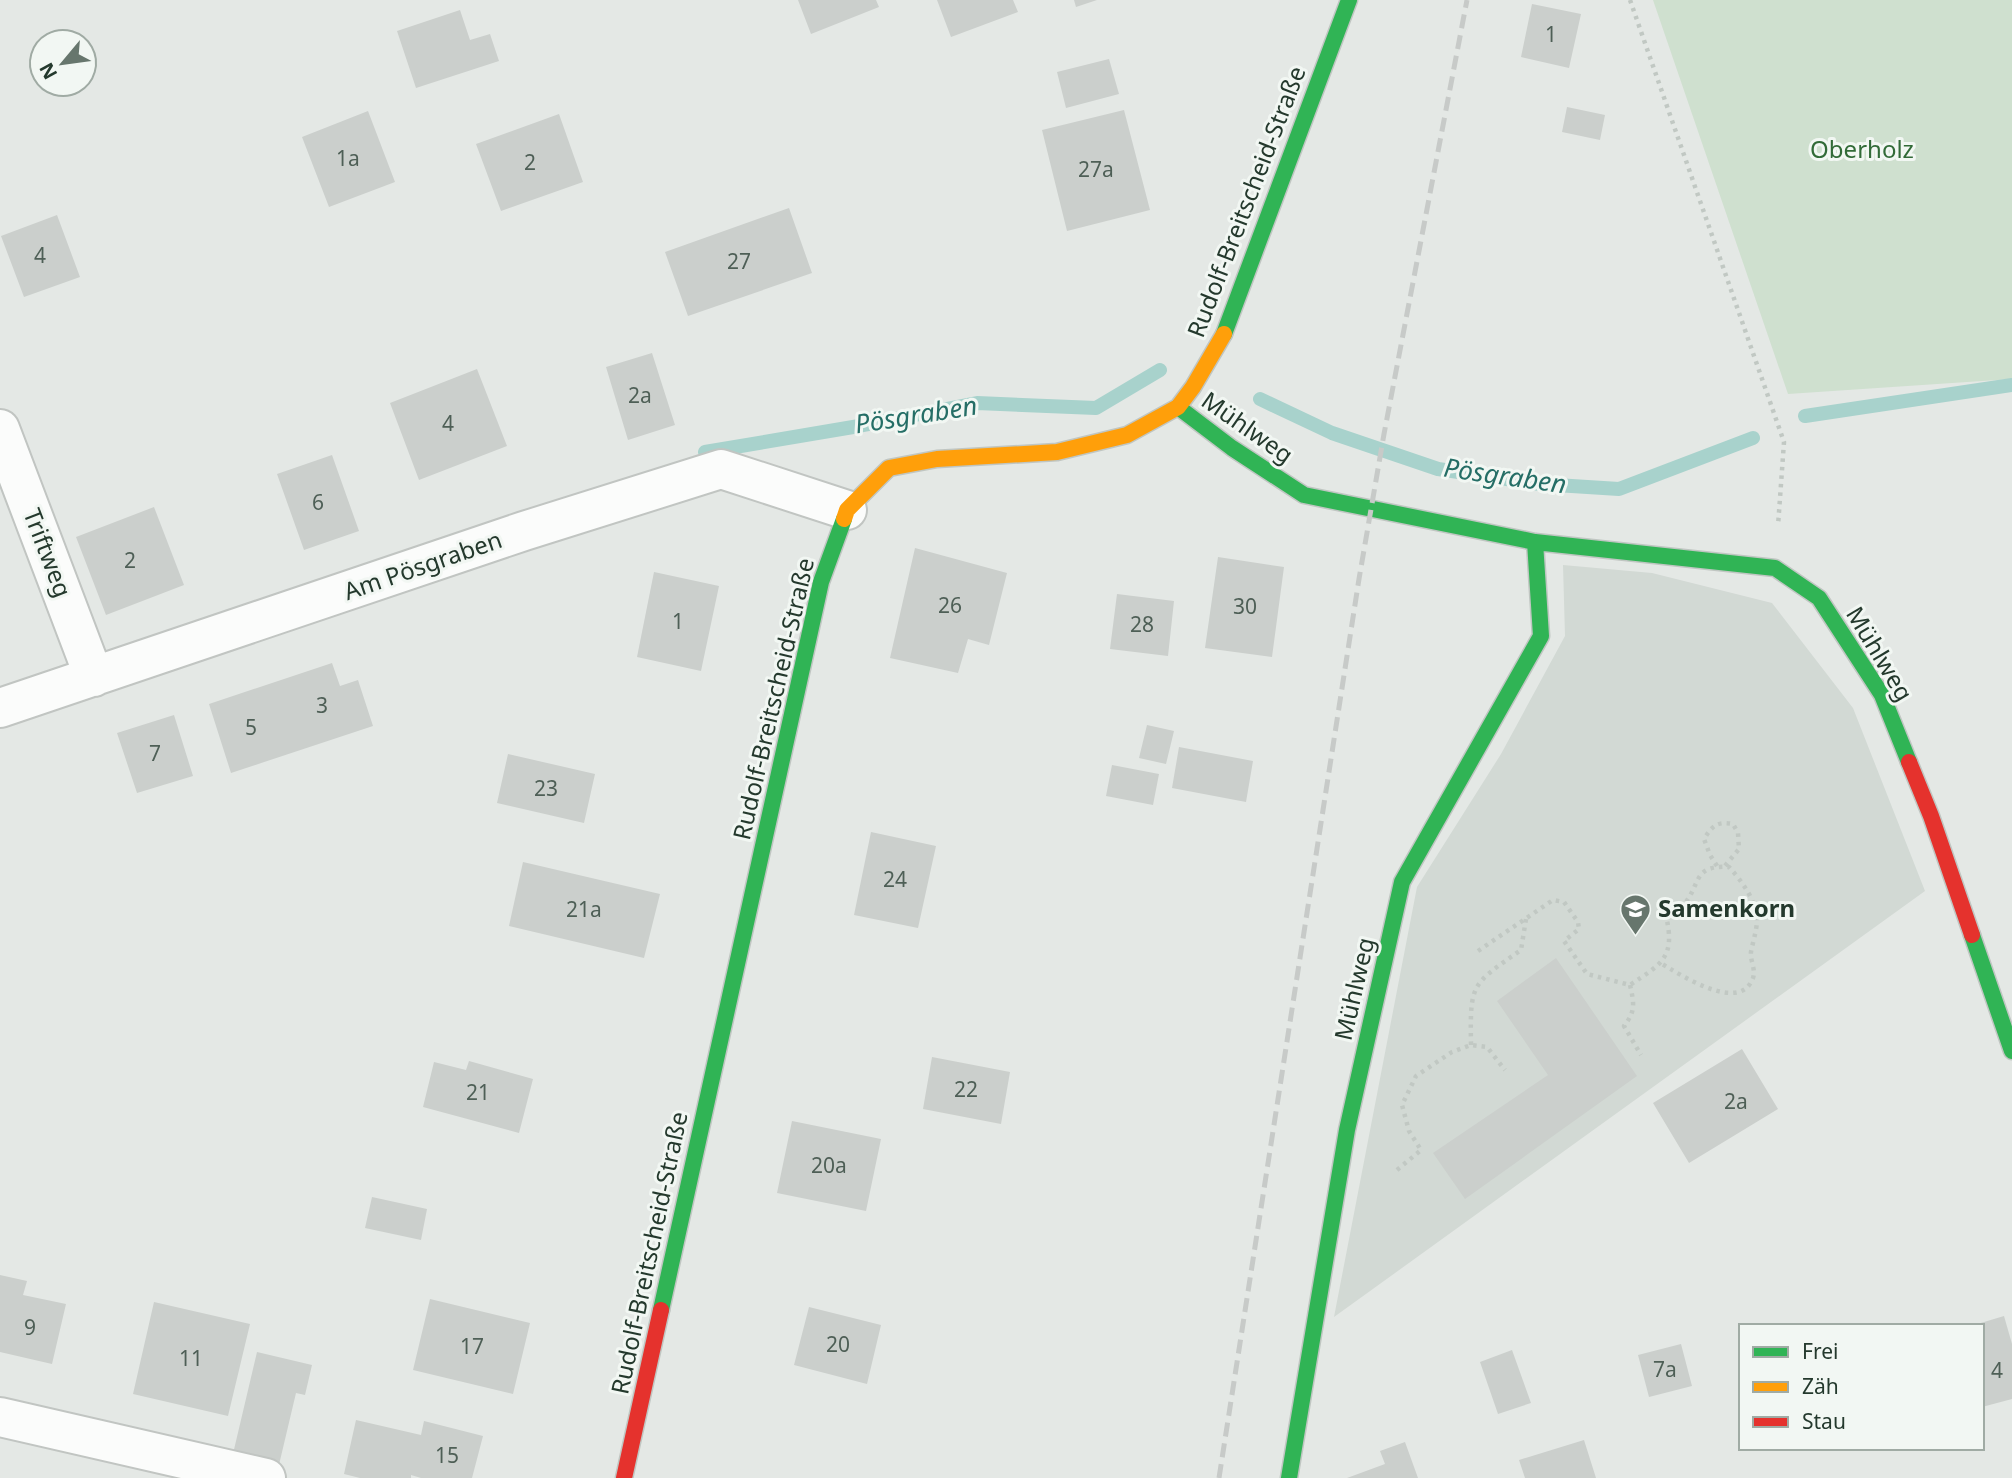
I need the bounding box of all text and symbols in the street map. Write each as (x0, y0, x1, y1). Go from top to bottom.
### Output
house number: 1 (1545, 20, 1557, 48)
north arrow (28, 28, 98, 98)
text: N (33, 58, 63, 84)
street label: Rudolf-Breitscheid-Straße (1179, 61, 1313, 342)
park label: Oberholz (1810, 132, 1914, 165)
house number: 1a (336, 144, 360, 172)
house number: 2 (524, 148, 536, 176)
house number: 27a (1078, 155, 1114, 183)
house number: 4 (34, 241, 46, 269)
house number: 27 (727, 247, 751, 275)
house number: 2a (628, 381, 652, 409)
street label: Mühlweg (1195, 383, 1300, 470)
water label: Pösgraben (852, 387, 980, 441)
house number: 4 (442, 409, 454, 437)
water label: Pösgraben (1442, 449, 1569, 501)
house number: 6 (312, 488, 324, 516)
street label: Triftweg (16, 503, 80, 601)
street label: Am Pösgraben (339, 522, 506, 607)
house number: 2 (124, 546, 136, 574)
street label: Rudolf-Breitscheid-Straße (724, 555, 821, 843)
house number: 26 (938, 591, 962, 619)
house number: 30 (1233, 592, 1257, 620)
street label: Mühlweg (1839, 600, 1921, 707)
house number: 1 (672, 607, 684, 635)
house number: 28 (1130, 610, 1154, 638)
house number: 3 (316, 691, 328, 719)
house number: 5 (245, 713, 257, 741)
house number: 7 (149, 739, 161, 767)
house number: 23 (534, 774, 558, 802)
house number: 24 (883, 865, 907, 893)
place label: Samenkorn (1658, 891, 1795, 924)
school or university icon: Samenkorn (1618, 892, 1652, 936)
house number: 21a (566, 895, 602, 923)
street label: Mühlweg (1326, 934, 1381, 1043)
house number: 22 (954, 1075, 978, 1103)
house number: 21 (466, 1078, 490, 1106)
house number: 2a (1724, 1087, 1748, 1115)
street label: Rudolf-Breitscheid-Straße (602, 1108, 695, 1397)
house number: 20a (811, 1151, 847, 1179)
house number: 9 (24, 1313, 36, 1341)
legend (1739, 1324, 1984, 1450)
house number: 20 (826, 1330, 850, 1358)
house number: 17 (460, 1332, 484, 1360)
text: Frei (1802, 1337, 1838, 1365)
house number: 11 (179, 1344, 203, 1372)
house number: 7a (1653, 1355, 1677, 1383)
house number: 4 (1991, 1356, 2003, 1384)
text: Zäh (1802, 1372, 1839, 1400)
text: Stau (1802, 1407, 1846, 1435)
house number: 15 (435, 1441, 459, 1469)

